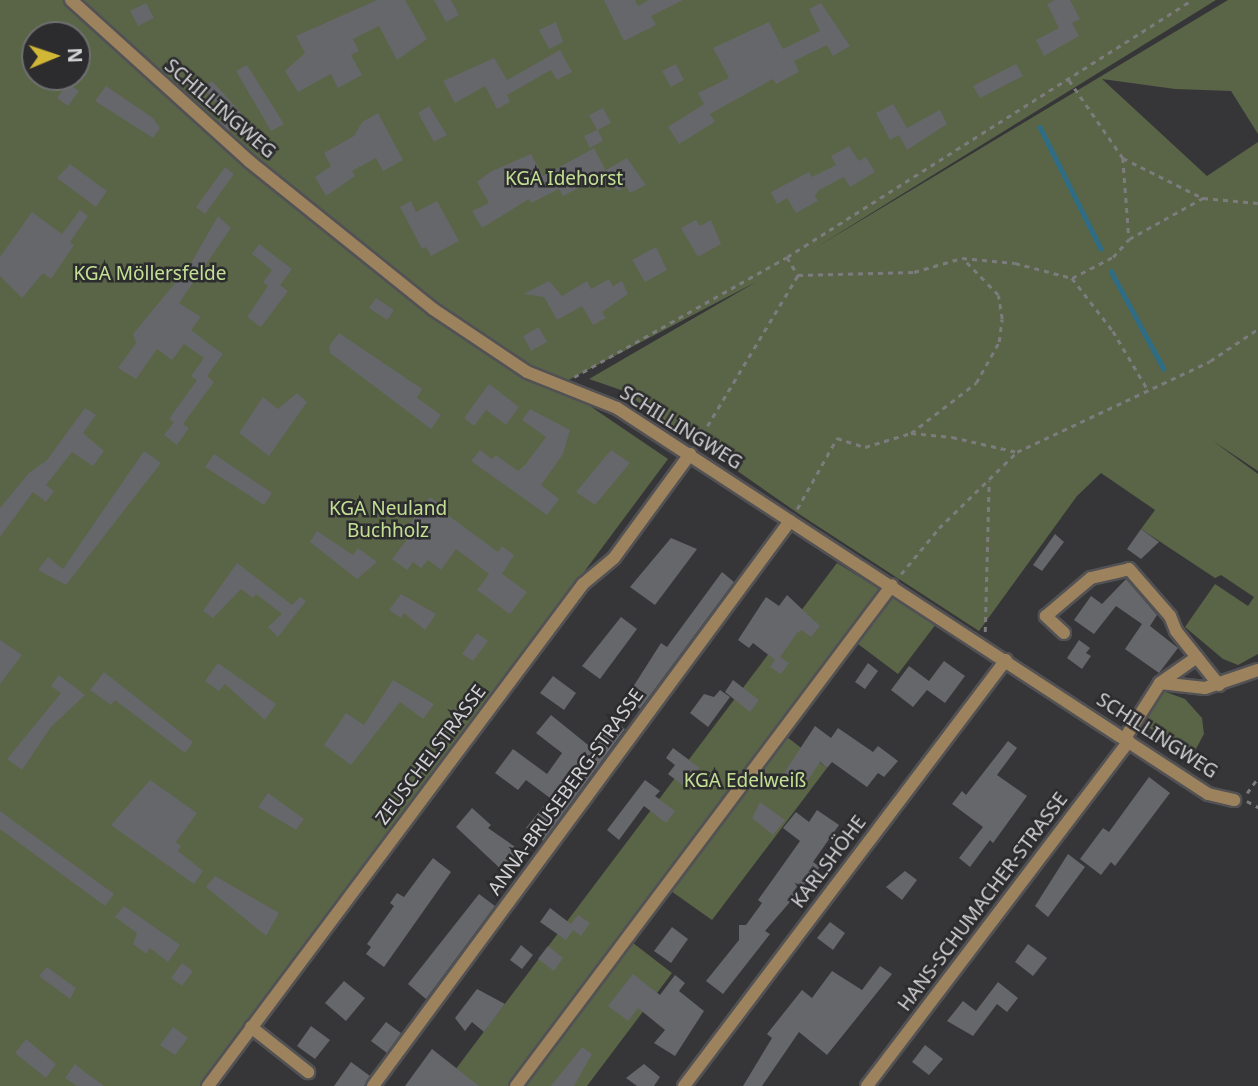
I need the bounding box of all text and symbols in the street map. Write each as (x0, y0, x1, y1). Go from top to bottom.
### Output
north arrow (21, 21, 91, 91)
text: N (62, 47, 88, 64)
street label: SCHILLINGWEG (160, 55, 280, 163)
park label: KGA Idehorst (505, 168, 623, 190)
park label: KGA Möllersfelde (73, 263, 227, 285)
street label: SCHILLINGWEG (616, 381, 746, 475)
park label: KGA Neuland Buchholz (329, 498, 447, 542)
street label: ZEUSCHELSTRASSE (371, 681, 491, 829)
street label: ANNA-BRUSEBERG-STRASSE (483, 684, 649, 900)
street label: SCHILLINGWEG (1092, 688, 1222, 784)
park label: KGA Edelweiß (684, 770, 806, 792)
street label: HANS-SCHUMACHER-STRASSE (893, 788, 1073, 1016)
street label: KARLSHÖHE (787, 811, 871, 913)

